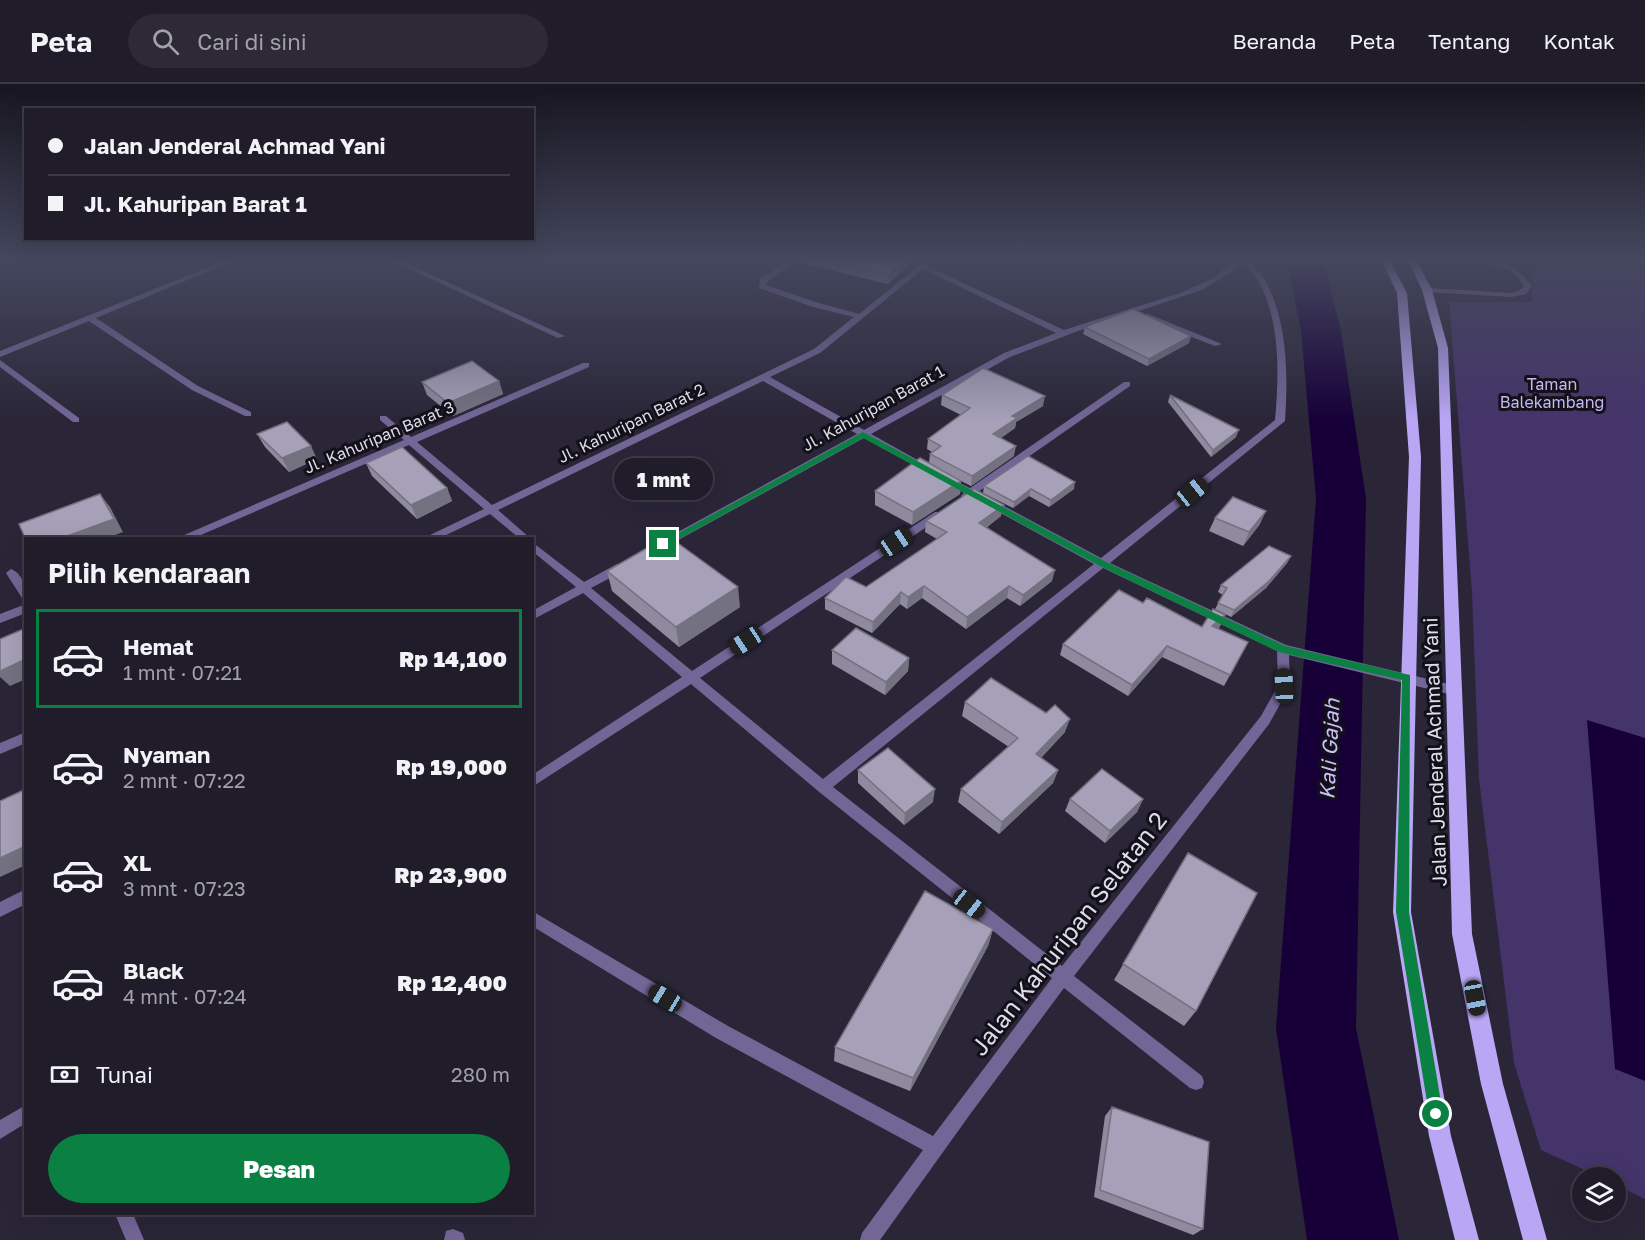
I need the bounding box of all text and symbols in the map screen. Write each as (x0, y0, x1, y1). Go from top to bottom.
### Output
search box (128, 14, 548, 68)
text: Peta (30, 25, 92, 58)
icon: search (149, 25, 182, 58)
text: Cari di sini (197, 28, 307, 55)
text: Beranda (1233, 28, 1316, 54)
text: Peta (1349, 28, 1395, 54)
text: Tentang (1428, 28, 1510, 54)
text: Kontak (1543, 28, 1615, 54)
text: Jalan Jenderal Achmad Yani (84, 132, 386, 159)
text: Jl. Kahuripan Barat 1 (84, 190, 307, 217)
street label: Jl. Kahuripan Barat 1 (799, 361, 948, 455)
park label: Taman Balekambang (1500, 374, 1604, 412)
street label: Jl. Kahuripan Barat 2 (554, 379, 708, 467)
street label: Jl. Kahuripan Barat 3 (301, 396, 457, 478)
callout: 1 mnt (614, 457, 712, 499)
text: 1 mnt (637, 467, 690, 491)
car (1172, 474, 1212, 510)
car (876, 524, 916, 560)
route end (649, 530, 676, 557)
text: Pilih kendaraan (48, 557, 250, 589)
street label: Jalan Jenderal Achmad Yani (1417, 617, 1451, 887)
car (726, 624, 766, 658)
icon: car (51, 632, 105, 686)
text: Hemat (123, 633, 194, 660)
text: Rp 14,100 (399, 645, 507, 672)
text: 1 mnt · 07:21 (123, 660, 242, 684)
car (1274, 668, 1294, 704)
water label: Kali Gajah (1313, 697, 1345, 800)
icon: car (51, 740, 105, 794)
text: Nyaman (123, 741, 210, 768)
text: Rp 19,000 (396, 753, 507, 780)
text: 2 mnt · 07:22 (123, 768, 246, 792)
street label: Jalan Kahuripan Selatan 2 (964, 805, 1172, 1061)
icon: car (51, 848, 105, 902)
text: XL (123, 849, 151, 876)
text: Rp 23,900 (394, 861, 507, 888)
text: 3 mnt · 07:23 (123, 876, 246, 900)
car (949, 886, 989, 922)
icon: car (51, 956, 105, 1010)
text: Black (123, 957, 184, 984)
text: Rp 12,400 (397, 969, 507, 996)
car (1463, 979, 1487, 1017)
car (645, 981, 685, 1015)
text: 4 mnt · 07:24 (123, 984, 247, 1008)
icon: cash (48, 1058, 81, 1091)
text: Tunai (96, 1061, 153, 1088)
text: 280 m (451, 1062, 510, 1086)
route start (1422, 1100, 1449, 1127)
button: Pesan (48, 1134, 510, 1203)
map controls (1572, 1167, 1626, 1221)
button: layers (1572, 1167, 1626, 1221)

